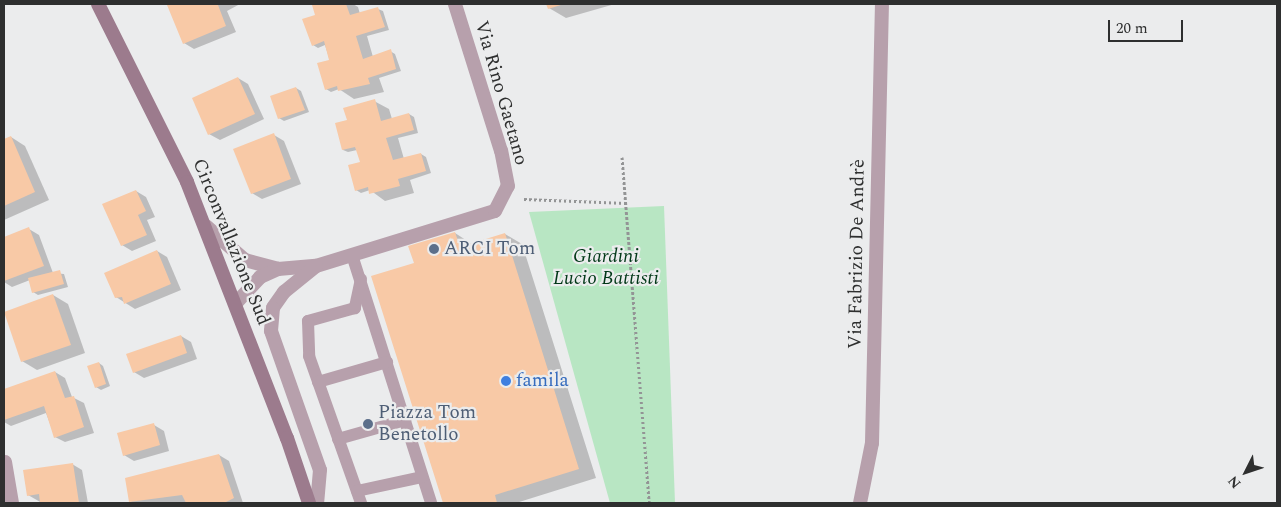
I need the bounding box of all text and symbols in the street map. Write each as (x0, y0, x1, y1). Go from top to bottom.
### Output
scale bar (1111, 10, 1186, 42)
text: 20 m (1116, 17, 1148, 40)
street label: Via Rino Gaetano (470, 18, 532, 168)
street label: Circonvallazione Sud (187, 155, 275, 329)
street label: Via Fabrizio De Andrè (844, 159, 870, 349)
place label: ARCI Tom (444, 238, 535, 260)
marker: ARCI Tom (428, 243, 440, 255)
park label: Giardini Lucio Battisti (553, 246, 659, 290)
place label: famila (516, 370, 569, 392)
marker: famila (500, 375, 512, 387)
place label: Piazza Tom Benetollo (378, 402, 476, 446)
marker: Piazza Tom Benetollo (362, 418, 374, 430)
north arrow (1221, 447, 1271, 497)
text: N (1223, 471, 1246, 493)

